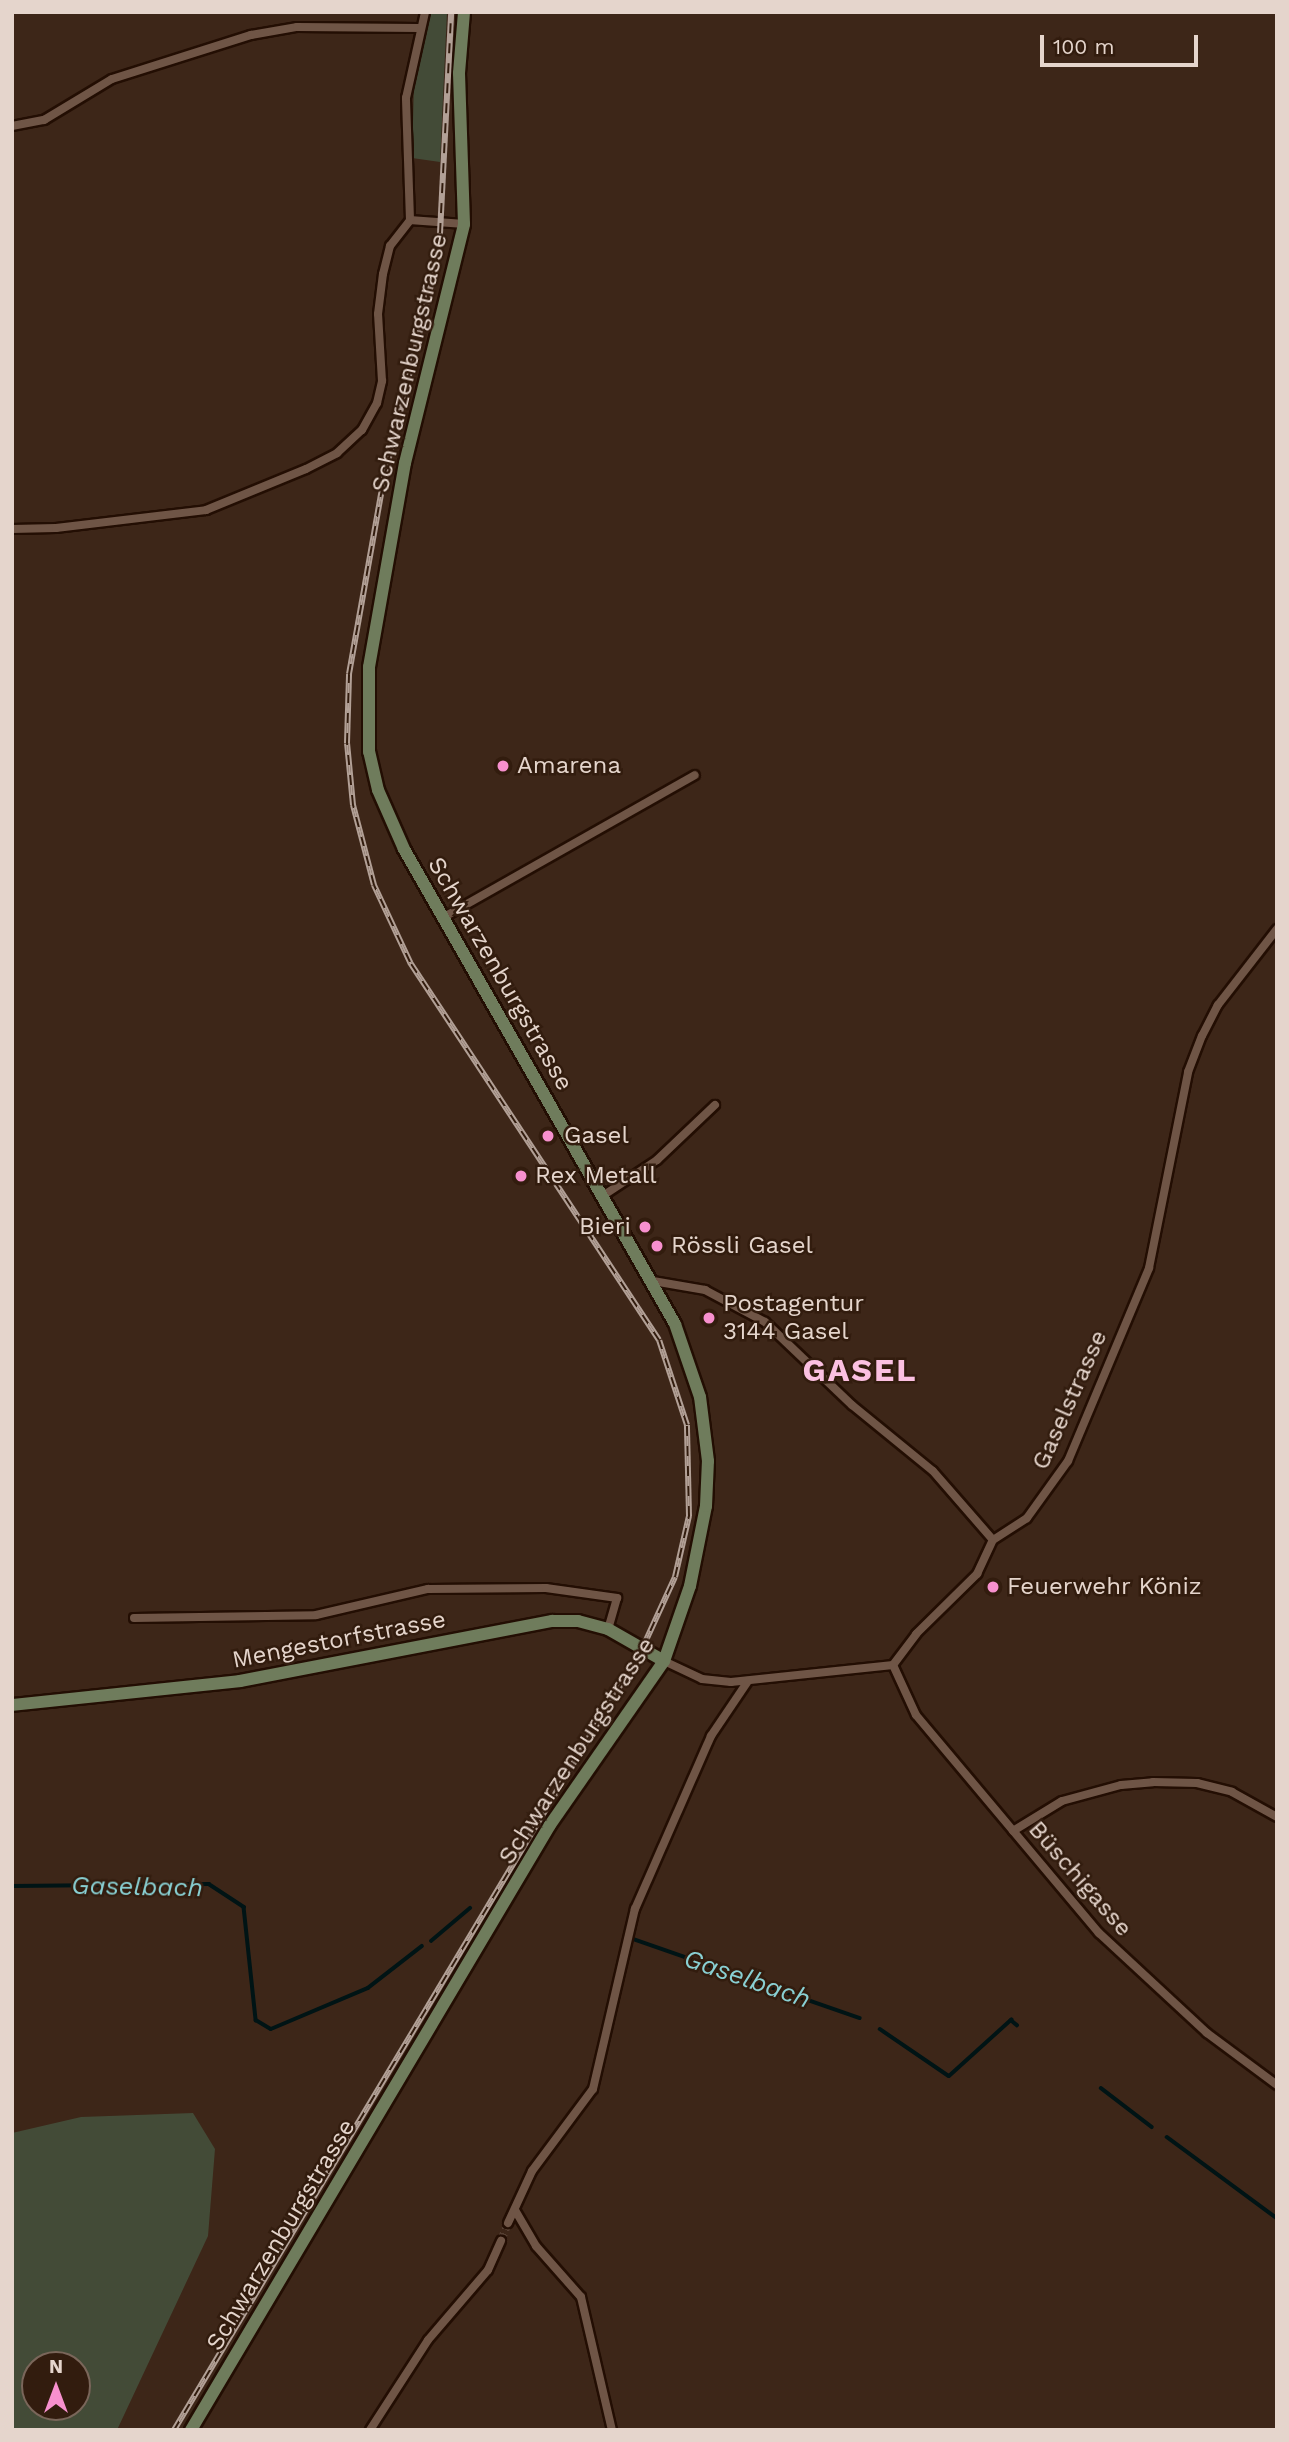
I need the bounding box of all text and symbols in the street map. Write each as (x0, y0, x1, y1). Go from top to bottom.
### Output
scale bar (1044, 21, 1202, 65)
text: 100 m (1053, 34, 1115, 59)
street label: Schwarzenburgstrasse (366, 231, 454, 495)
place label: Amarena (517, 752, 621, 780)
marker: Amarena (495, 758, 511, 774)
street label: Schwarzenburgstrasse (421, 852, 579, 1096)
place label: Gasel (564, 1122, 629, 1150)
marker: Gasel (538, 1126, 558, 1146)
place label: Rex Metall (535, 1162, 657, 1190)
marker: Rex Metall (513, 1168, 529, 1184)
place label: Bieri (579, 1213, 631, 1241)
marker: Bieri (637, 1219, 653, 1235)
place label: Rössli Gasel (671, 1232, 813, 1260)
marker: Rössli Gasel (649, 1238, 665, 1254)
place label: Postagentur 3144 Gasel (723, 1290, 864, 1346)
marker: Postagentur 3144 Gasel (701, 1310, 717, 1326)
street label: Gaselstrasse (1026, 1326, 1114, 1474)
district label: GASEL (803, 1351, 917, 1389)
place label: Feuerwehr Köniz (1007, 1573, 1202, 1601)
marker: Feuerwehr Köniz (985, 1579, 1001, 1595)
street label: Mengestorfstrasse (230, 1605, 448, 1675)
street label: Schwarzenburgstrasse (493, 1632, 661, 1870)
street label: Büschigasse (1022, 1815, 1138, 1943)
water label: Gaselbach (71, 1870, 203, 1904)
water label: Gaselbach (680, 1943, 814, 2015)
street label: Schwarzenburgstrasse (200, 2114, 362, 2356)
north arrow (21, 2351, 91, 2421)
text: N (49, 2355, 63, 2378)

